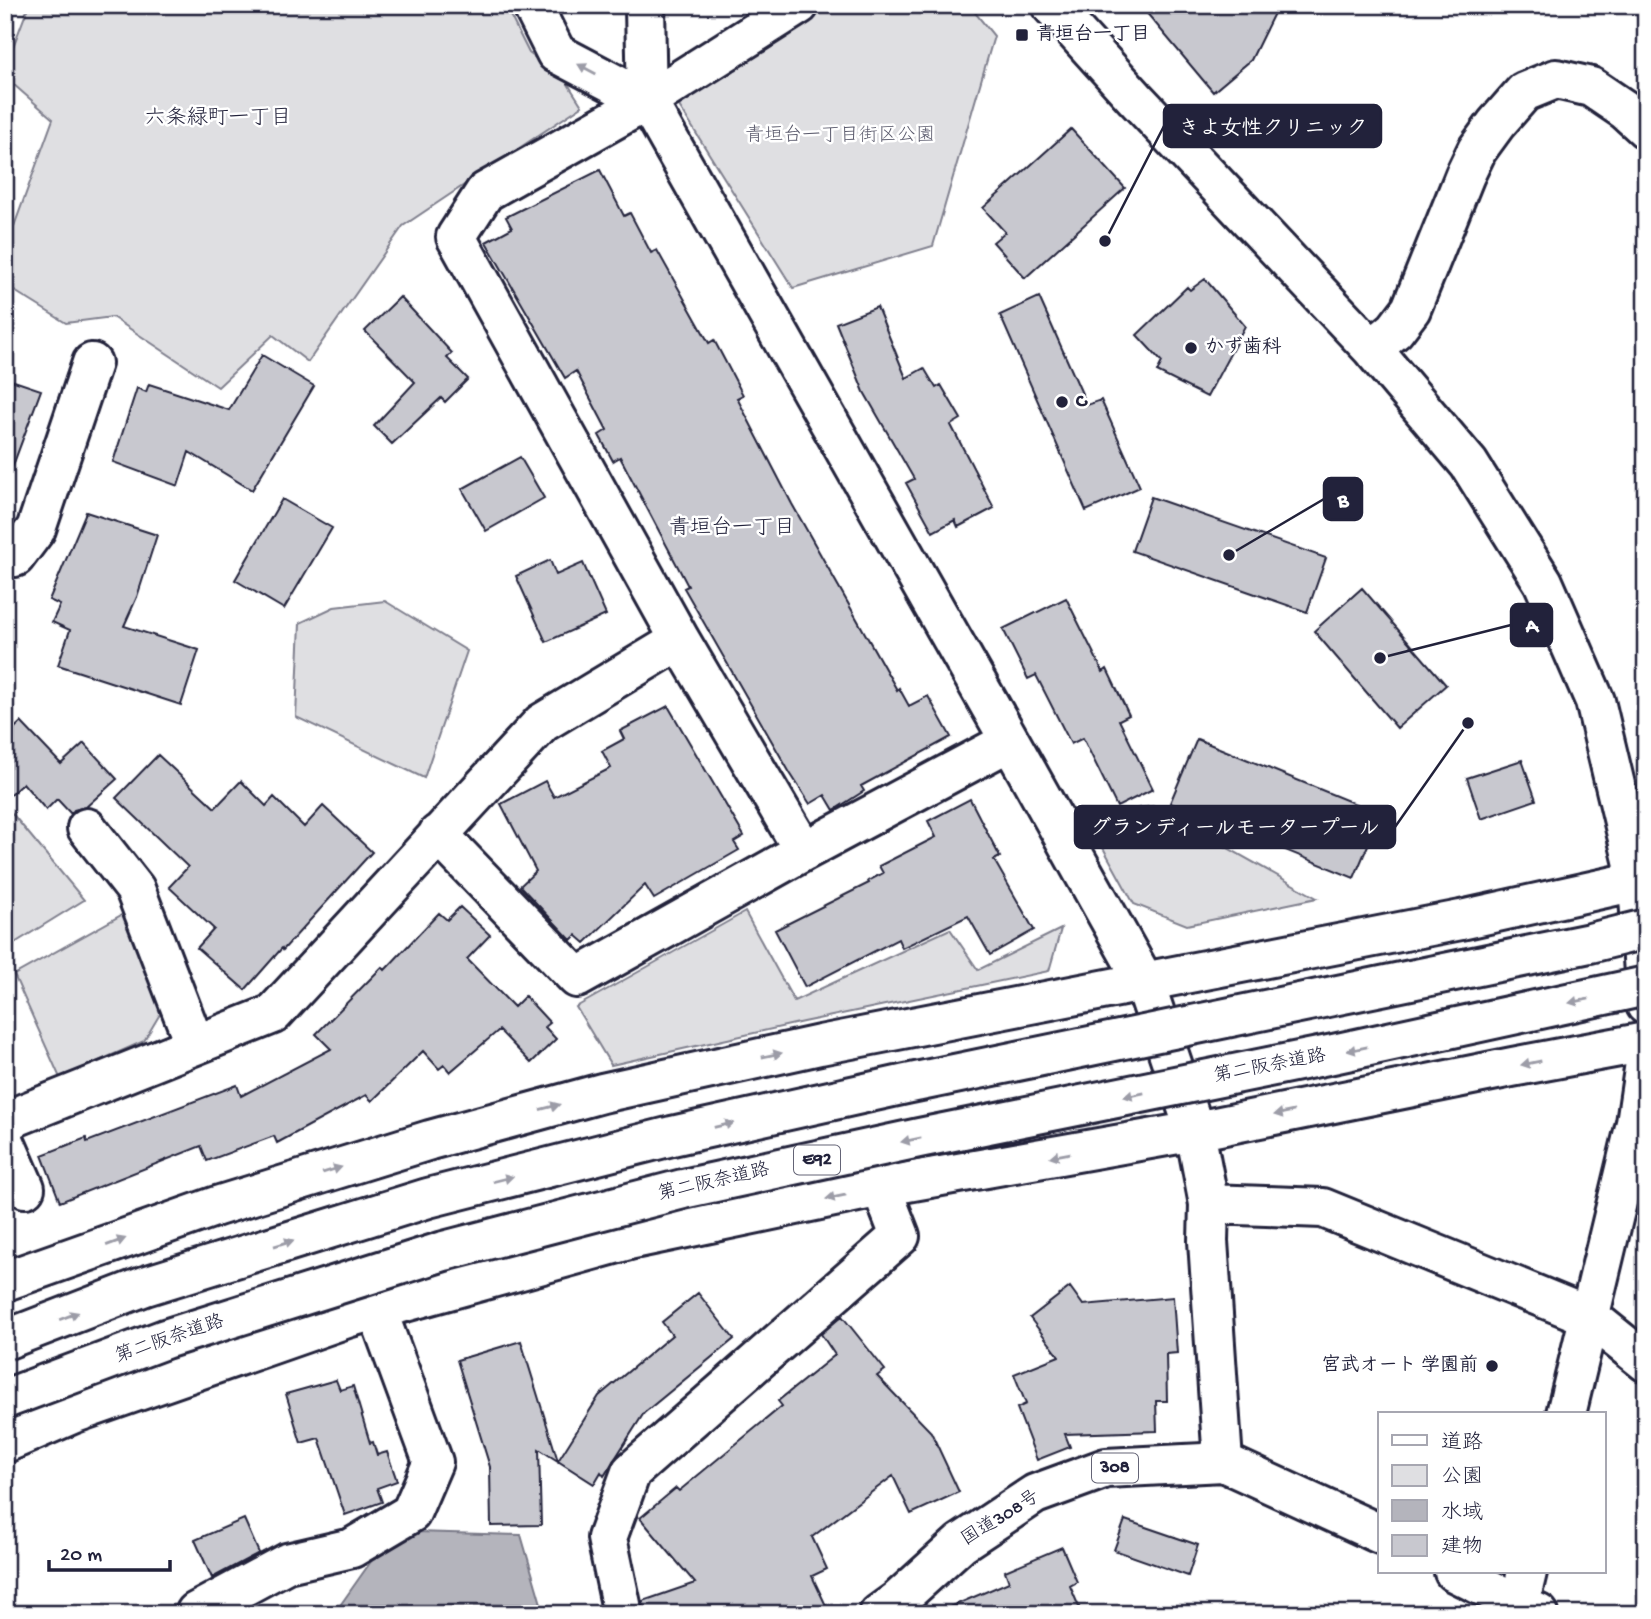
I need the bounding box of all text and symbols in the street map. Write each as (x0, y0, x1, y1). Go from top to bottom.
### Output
place label: 青垣台一丁目 (1036, 23, 1150, 47)
marker: 青垣台一丁目 (1014, 27, 1030, 43)
one-way arrow (577, 64, 597, 75)
callout: きよ女性クリニック (1164, 105, 1381, 147)
district label: 六条緑町一丁目 (145, 106, 292, 132)
text: きよ女性クリニック (1179, 117, 1368, 143)
park label: 青垣台一丁目街区公園 (745, 124, 935, 148)
place label: かず歯科 (1205, 336, 1282, 360)
marker: かず歯科 (1183, 340, 1199, 356)
place label: C (1075, 391, 1088, 414)
marker: C (1054, 394, 1070, 410)
callout: B (1324, 478, 1362, 520)
text: B (1337, 490, 1350, 515)
district label: 青垣台一丁目 (669, 516, 795, 542)
callout: A (1511, 604, 1552, 646)
text: A (1525, 616, 1540, 641)
callout: グランディールモータープール (1075, 806, 1395, 848)
text: グランディールモータープール (1090, 816, 1380, 843)
one-way arrow (1568, 995, 1590, 1006)
street label: 第二阪奈道路 (1212, 1044, 1328, 1089)
one-way arrow (1346, 1044, 1368, 1055)
one-way arrow (761, 1050, 783, 1061)
one-way arrow (1519, 1058, 1541, 1069)
one-way arrow (1123, 1089, 1145, 1100)
one-way arrow (539, 1101, 561, 1112)
one-way arrow (1273, 1108, 1295, 1119)
one-way arrow (713, 1119, 735, 1130)
one-way arrow (900, 1135, 922, 1146)
road number: E92 (794, 1146, 840, 1175)
one-way arrow (1049, 1150, 1071, 1161)
street label: 第二阪奈道路 (656, 1158, 772, 1207)
one-way arrow (321, 1165, 342, 1175)
one-way arrow (492, 1173, 514, 1184)
one-way arrow (825, 1191, 847, 1202)
one-way arrow (105, 1236, 126, 1247)
one-way arrow (274, 1237, 295, 1248)
one-way arrow (58, 1310, 79, 1321)
street label: 第二阪奈道路 (112, 1310, 228, 1369)
place label: 宮武オート 学園前 (1322, 1354, 1478, 1378)
marker: 宮武オート 学園前 (1484, 1358, 1500, 1374)
legend (1378, 1412, 1606, 1574)
text: 道路 (1441, 1431, 1483, 1457)
road number: 308 (1092, 1454, 1138, 1483)
text: 公園 (1441, 1466, 1483, 1491)
street label: 国道308号 (957, 1485, 1044, 1552)
text: 水域 (1441, 1501, 1483, 1527)
scale bar (49, 1528, 170, 1572)
text: 建物 (1441, 1535, 1483, 1561)
text: 20 m (60, 1544, 102, 1569)

